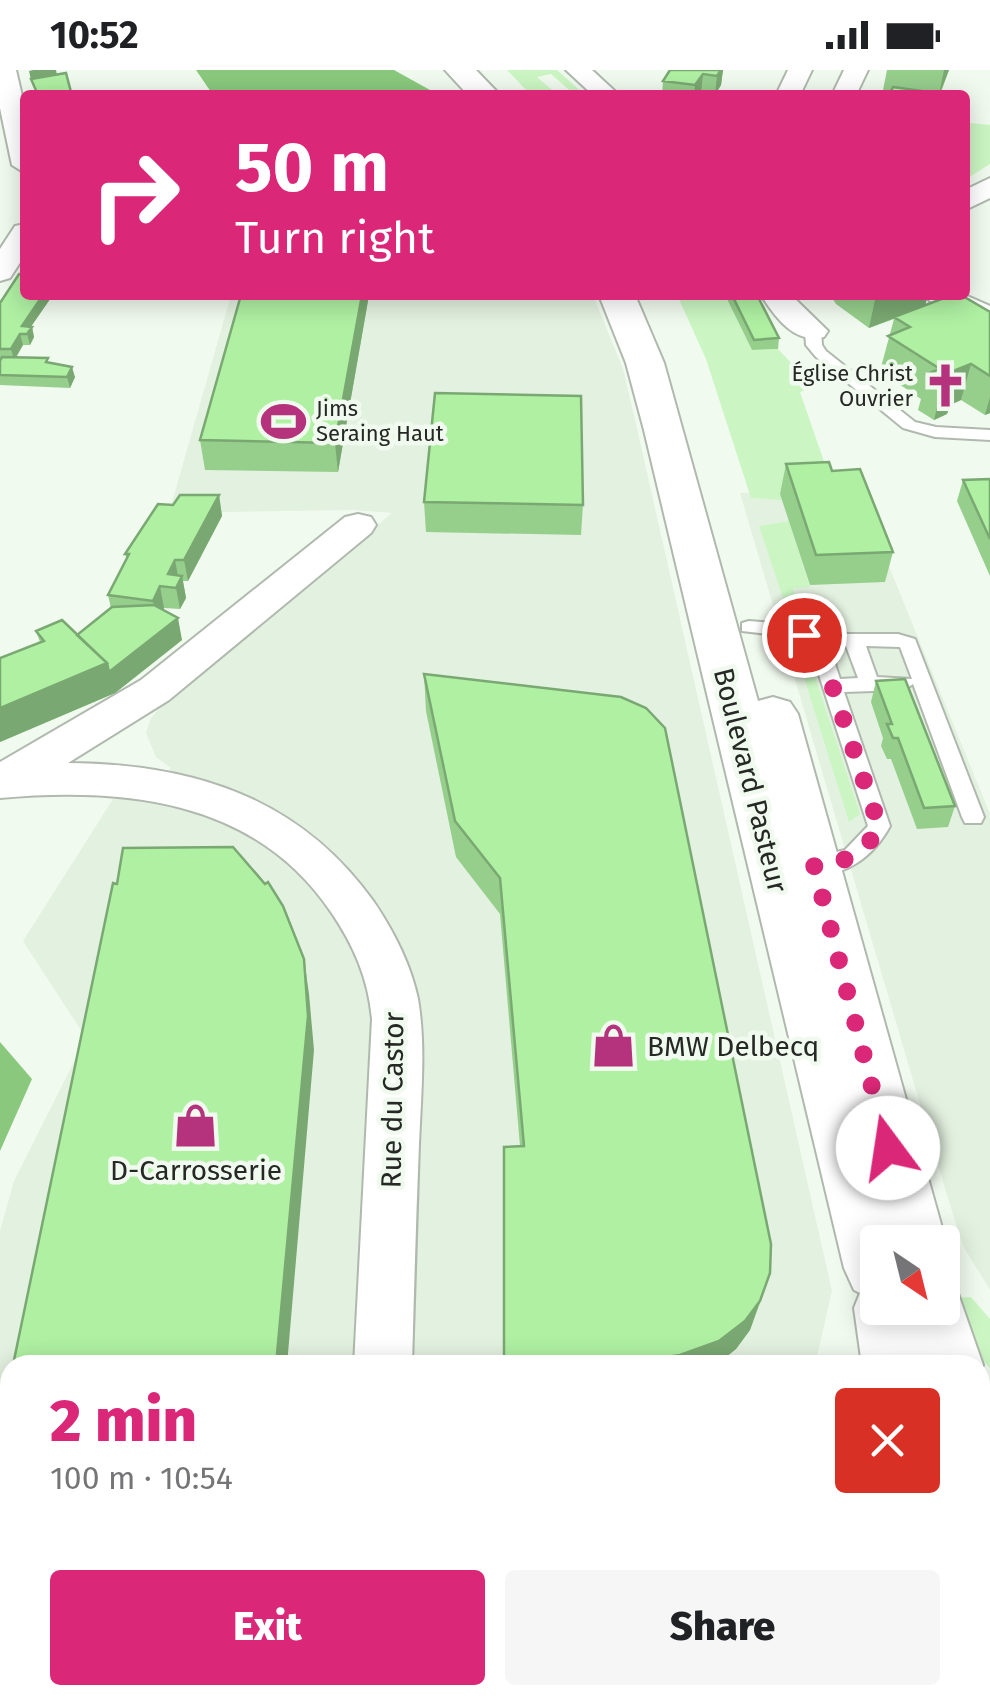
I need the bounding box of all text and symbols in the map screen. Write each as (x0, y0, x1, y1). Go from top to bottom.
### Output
text: 10:52 (50, 12, 139, 58)
text: 50 m (235, 126, 389, 210)
icon: right (70, 130, 200, 260)
text: Turn right (235, 211, 434, 265)
place label: Église Christ Ouvrier (792, 360, 914, 412)
church icon: Église Christ Ouvrier (922, 362, 970, 410)
place label: Jims Seraing Haut (316, 395, 444, 447)
sports icon: Jims Seraing Haut (259, 397, 307, 445)
pin (762, 593, 847, 678)
icon: arrive (777, 608, 832, 663)
street label: Boulevard Pasteur (707, 664, 794, 896)
street label: Rue du Castor (374, 1011, 411, 1189)
shop icon: BMW Delbecq (590, 1022, 638, 1070)
place label: BMW Delbecq (647, 1030, 819, 1063)
position arrow (836, 1096, 940, 1200)
shop icon: D-Carrosserie (172, 1101, 220, 1149)
place label: D-Carrosserie (110, 1154, 282, 1187)
north arrow (860, 1225, 960, 1325)
map controls (860, 1225, 960, 1325)
text: 2 min (50, 1385, 197, 1457)
button: close (835, 1388, 940, 1493)
text: 100 m · 10:54 (50, 1459, 233, 1497)
button: Exit (50, 1570, 485, 1685)
button: Share (505, 1570, 940, 1685)

